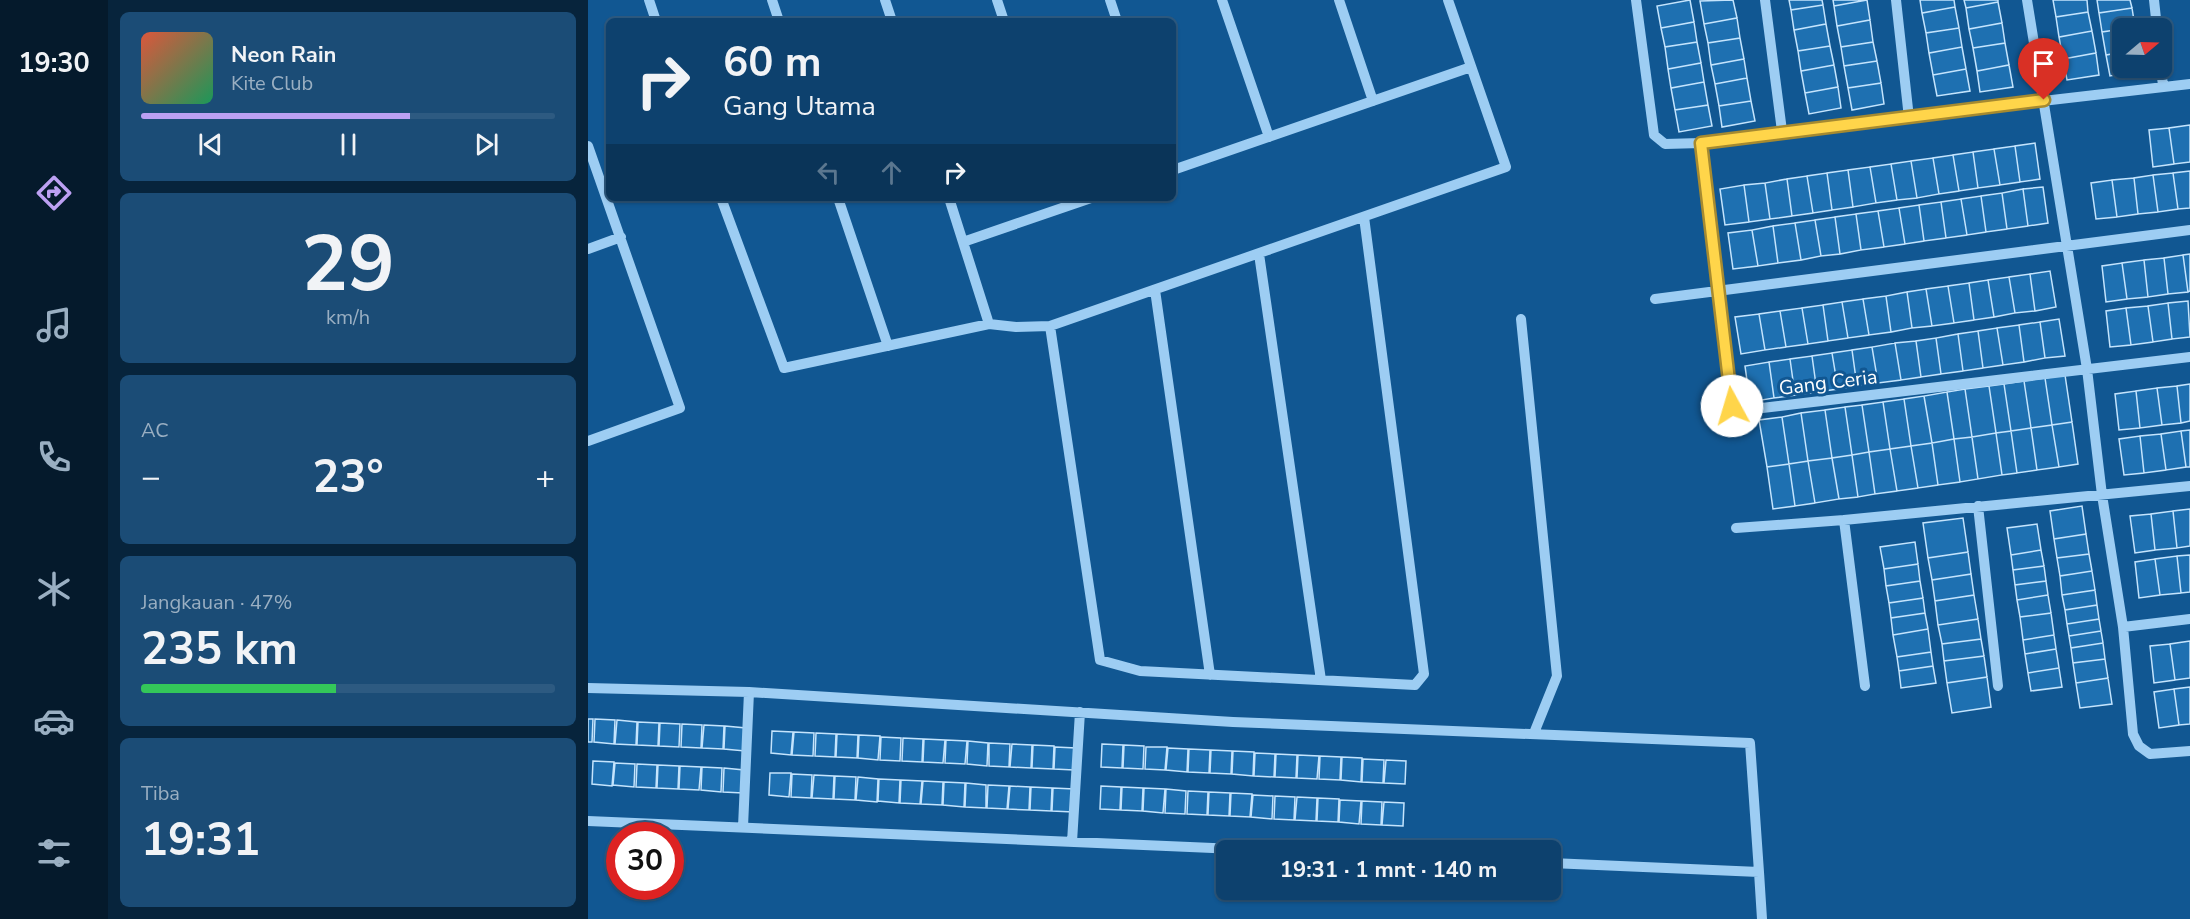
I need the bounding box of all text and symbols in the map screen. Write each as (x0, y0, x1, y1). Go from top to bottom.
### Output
north arrow (2112, 18, 2172, 78)
map controls (2112, 18, 2172, 78)
text: 60 m (723, 34, 822, 91)
pin (2018, 38, 2069, 100)
text: Neon Rain (231, 40, 336, 70)
icon: right (624, 42, 702, 120)
text: 19:30 (18, 45, 90, 82)
icon: arrive (2027, 47, 2060, 80)
text: Kite Club (231, 70, 313, 97)
text: Gang Utama (723, 88, 876, 125)
icon: previous (194, 128, 227, 161)
icon: pause (332, 128, 365, 161)
icon: next (470, 128, 503, 161)
icon: left (812, 156, 845, 189)
icon: ahead (875, 156, 908, 189)
icon: right (938, 156, 971, 189)
icon: directions (33, 172, 75, 214)
text: 29 (301, 211, 395, 318)
icon: music (33, 304, 75, 346)
text: km/h (326, 304, 370, 331)
street label: Gang Ceria (1777, 363, 1879, 402)
position arrow (1700, 374, 1764, 438)
text: AC (141, 417, 169, 444)
icon: phone (33, 436, 75, 478)
text: 23° (312, 447, 384, 508)
text: − (141, 455, 161, 500)
text: + (535, 455, 555, 500)
icon: climate (33, 568, 75, 610)
text: Jangkauan · 47% (141, 589, 292, 616)
text: 235 km (141, 619, 298, 680)
icon: car (33, 700, 75, 742)
text: Tiba (141, 780, 180, 807)
text: 19:31 (141, 810, 260, 871)
speed limit sign: 30 (606, 822, 684, 900)
icon: filters (33, 832, 75, 874)
text: 19:31 · 1 mnt · 140 m (1280, 855, 1497, 885)

